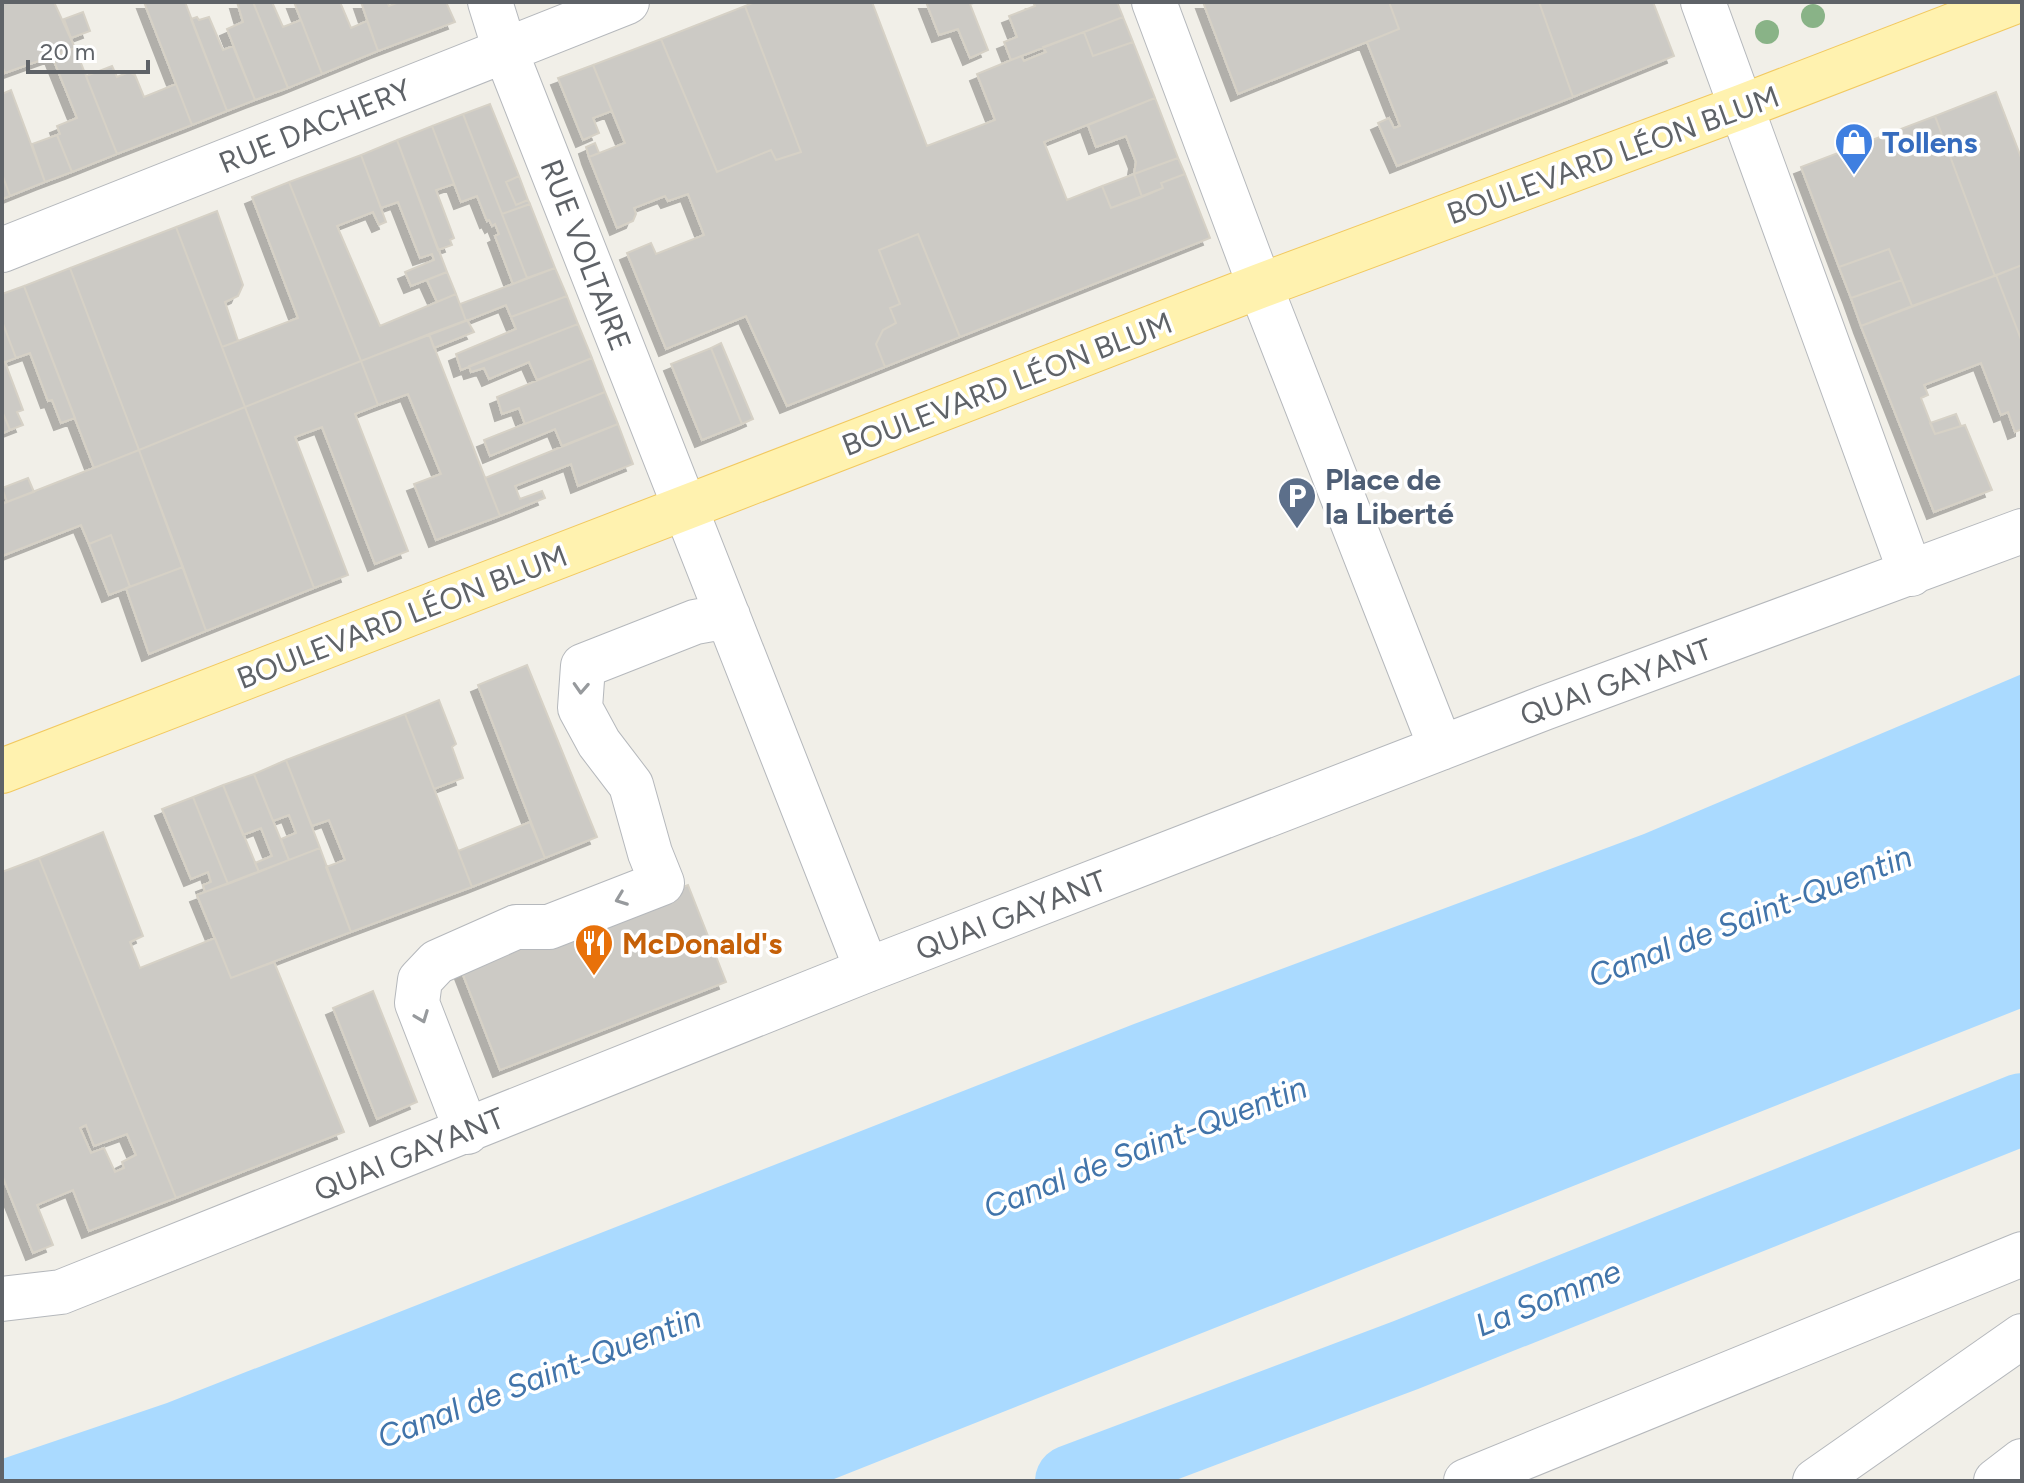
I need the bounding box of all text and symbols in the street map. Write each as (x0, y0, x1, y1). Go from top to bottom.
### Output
scale bar (28, 24, 148, 74)
text: 20 m (40, 37, 95, 66)
street label: RUE DACHERY (213, 71, 417, 181)
street label: BOULEVARD LÉON BLUM (1442, 78, 1784, 232)
shop icon: Tollens (1833, 121, 1875, 176)
place label: Tollens (1882, 124, 1977, 161)
street label: RUE VOLTAIRE (533, 154, 639, 356)
street label: BOULEVARD LÉON BLUM (837, 304, 1177, 464)
place label: Place de la Liberté (1325, 461, 1454, 532)
parking icon: Place de la Liberté (1276, 475, 1318, 530)
street label: BOULEVARD LÉON BLUM (232, 537, 572, 697)
street label: QUAI GAYANT (1515, 630, 1717, 734)
one-way arrow (573, 682, 590, 695)
water label: Canal de Saint-Quentin (1583, 837, 1917, 995)
street label: QUAI GAYANT (910, 862, 1112, 968)
one-way arrow (615, 889, 629, 906)
restaurant icon: McDonald's (573, 922, 615, 977)
place label: McDonald's (622, 925, 782, 962)
one-way arrow (412, 1009, 429, 1023)
water label: Canal de Saint-Quentin (978, 1068, 1312, 1226)
street label: QUAI GAYANT (309, 1099, 510, 1209)
water label: La Somme (1470, 1252, 1626, 1344)
water label: Canal de Saint-Quentin (372, 1298, 706, 1456)

